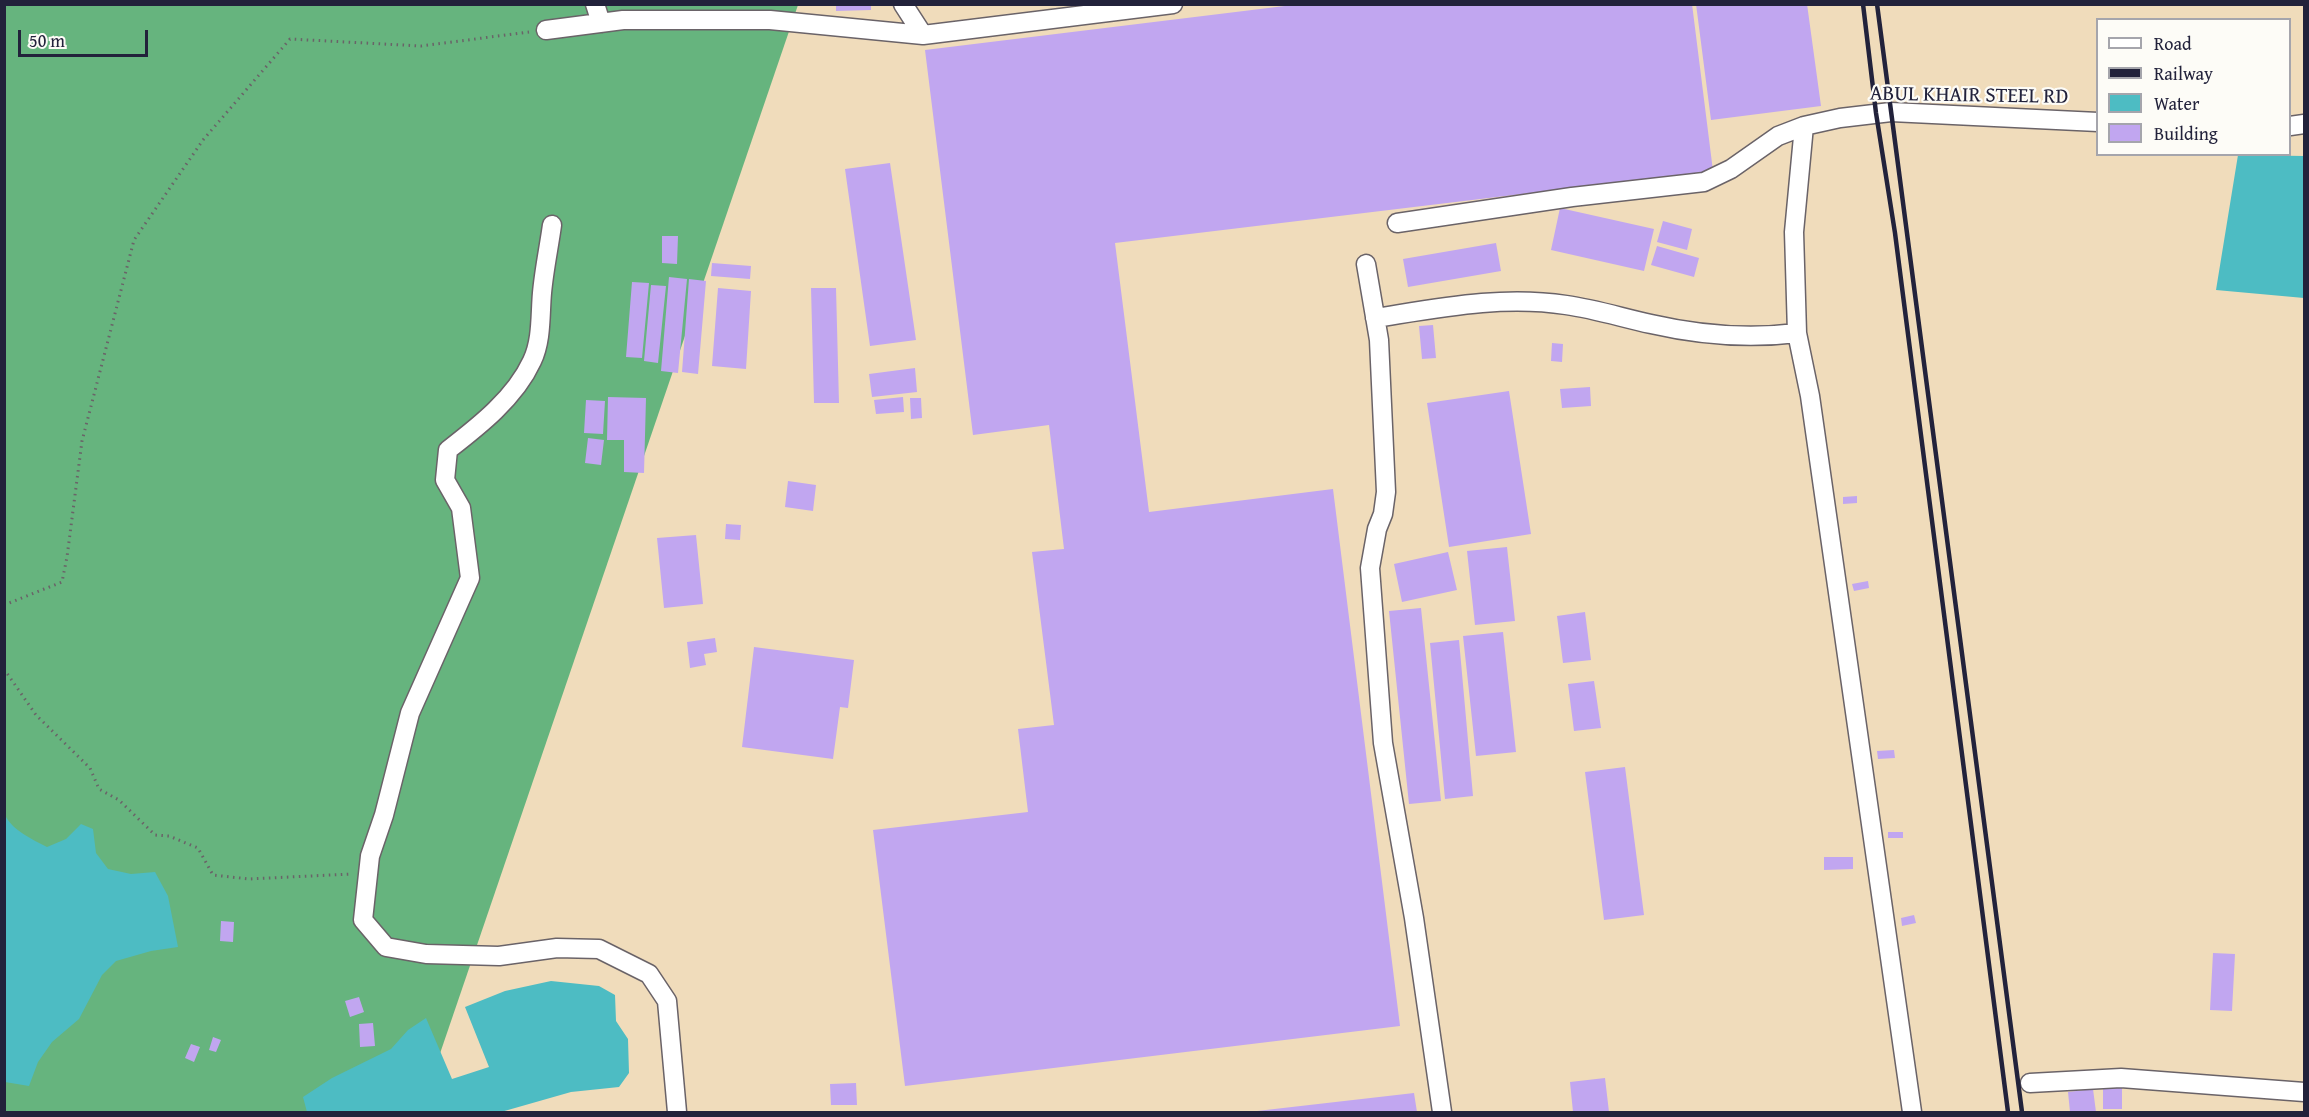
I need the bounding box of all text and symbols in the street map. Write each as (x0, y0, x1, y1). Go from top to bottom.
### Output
scale bar (21, 18, 152, 56)
legend (2096, 18, 2291, 156)
text: 50 m (29, 27, 65, 54)
text: Road (2154, 30, 2192, 57)
text: Railway (2154, 60, 2213, 87)
street label: ABUL KHAIR STEEL RD (1870, 82, 2068, 110)
text: Water (2154, 90, 2199, 117)
text: Building (2154, 120, 2218, 147)

